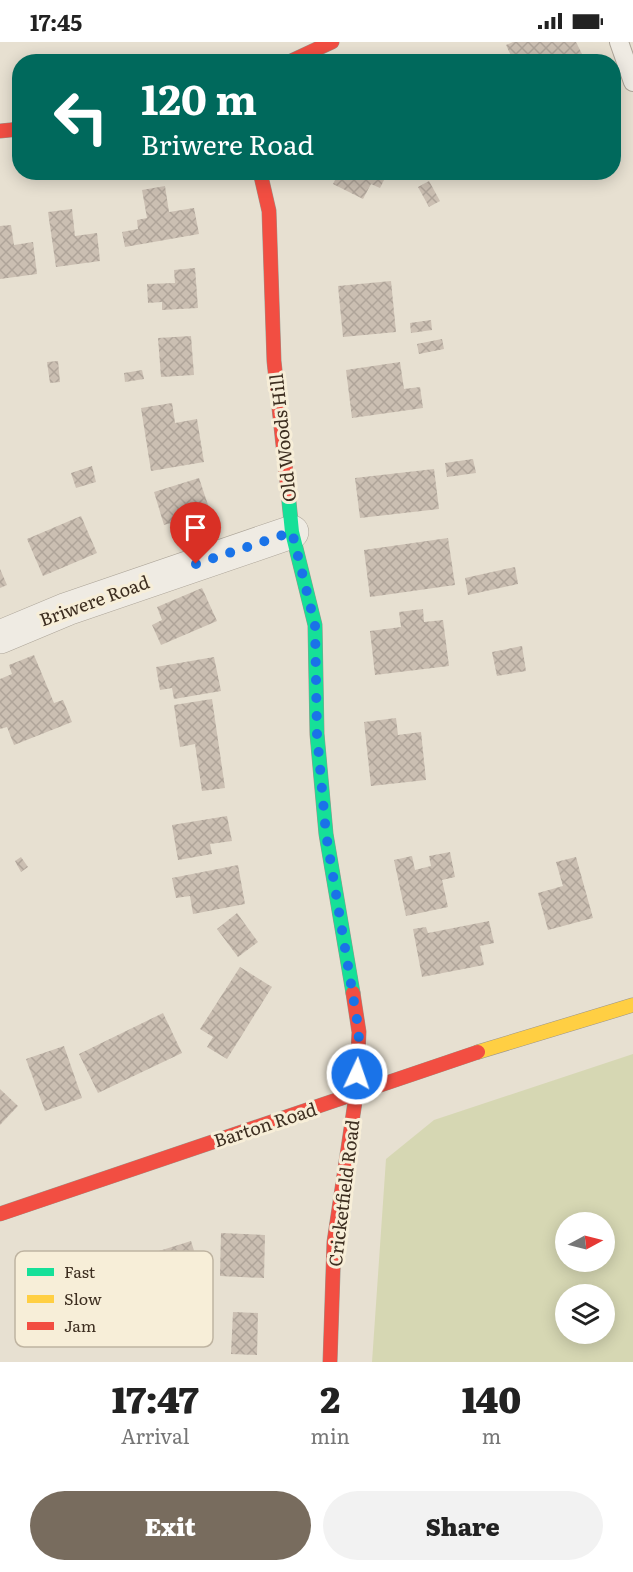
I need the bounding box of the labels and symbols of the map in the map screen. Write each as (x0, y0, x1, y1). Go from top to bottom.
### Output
street label: Old Woods Hill (262, 372, 302, 504)
pin (170, 502, 221, 564)
street label: Briwere Road (35, 568, 153, 632)
position arrow (325, 1042, 389, 1106)
street label: Barton Road (210, 1095, 320, 1153)
street label: Cricketfield Road (321, 1118, 365, 1268)
north arrow (555, 1212, 615, 1272)
legend (15, 1251, 213, 1347)
text: Fast (64, 1259, 96, 1283)
text: Slow (64, 1286, 102, 1310)
text: Jam (64, 1313, 97, 1337)

